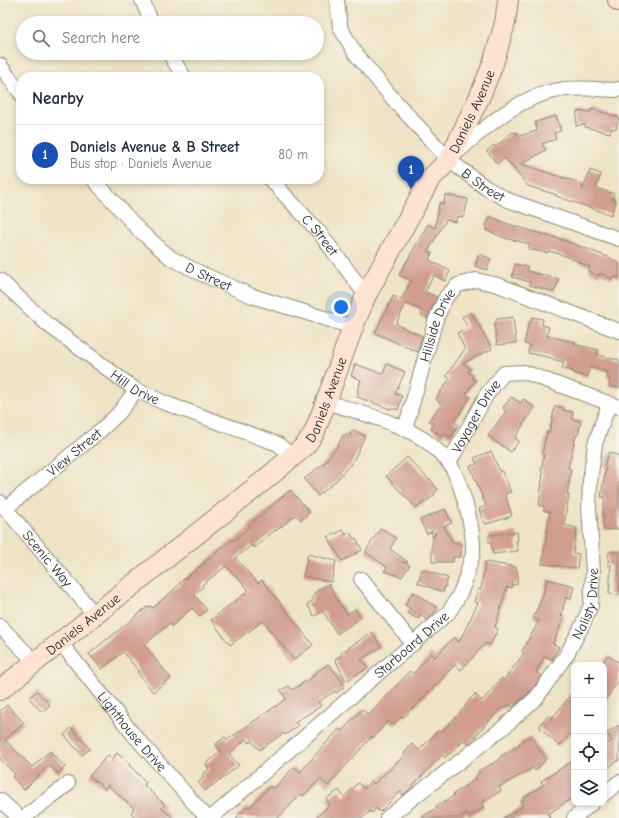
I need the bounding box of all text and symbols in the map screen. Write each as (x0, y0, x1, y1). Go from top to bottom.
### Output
search box (16, 16, 324, 60)
icon: search (30, 27, 52, 49)
text: Search here (62, 29, 140, 47)
street label: Daniels Avenue (446, 67, 499, 156)
text: Nearby (32, 89, 83, 108)
text: Daniels Avenue & B Street (70, 138, 239, 156)
text: 1 (42, 147, 48, 162)
text: 80 m (278, 147, 308, 162)
text: Bus stop · Daniels Avenue (70, 156, 212, 171)
pin: 1 (398, 156, 424, 189)
street label: B Street (458, 165, 508, 206)
street label: C Street (298, 211, 342, 260)
street label: D Street (182, 259, 235, 295)
street label: Hillside Drive (416, 285, 459, 364)
your location (331, 297, 351, 317)
street label: Daniels Avenue (302, 355, 351, 446)
street label: Hill Drive (107, 366, 162, 408)
street label: Voyager Drive (448, 376, 504, 456)
street label: View Street (43, 424, 106, 480)
street label: Scenic Way (19, 527, 76, 591)
street label: Nalisty Drive (568, 568, 602, 642)
street label: Daniels Avenue (43, 590, 124, 659)
street label: Starboard Drive (371, 608, 453, 682)
map controls (571, 662, 607, 806)
button: + (571, 662, 607, 698)
street label: Lighthouse Drive (94, 688, 170, 775)
button: − (571, 698, 607, 734)
button: locate (571, 734, 607, 770)
button: layers (571, 770, 607, 806)

